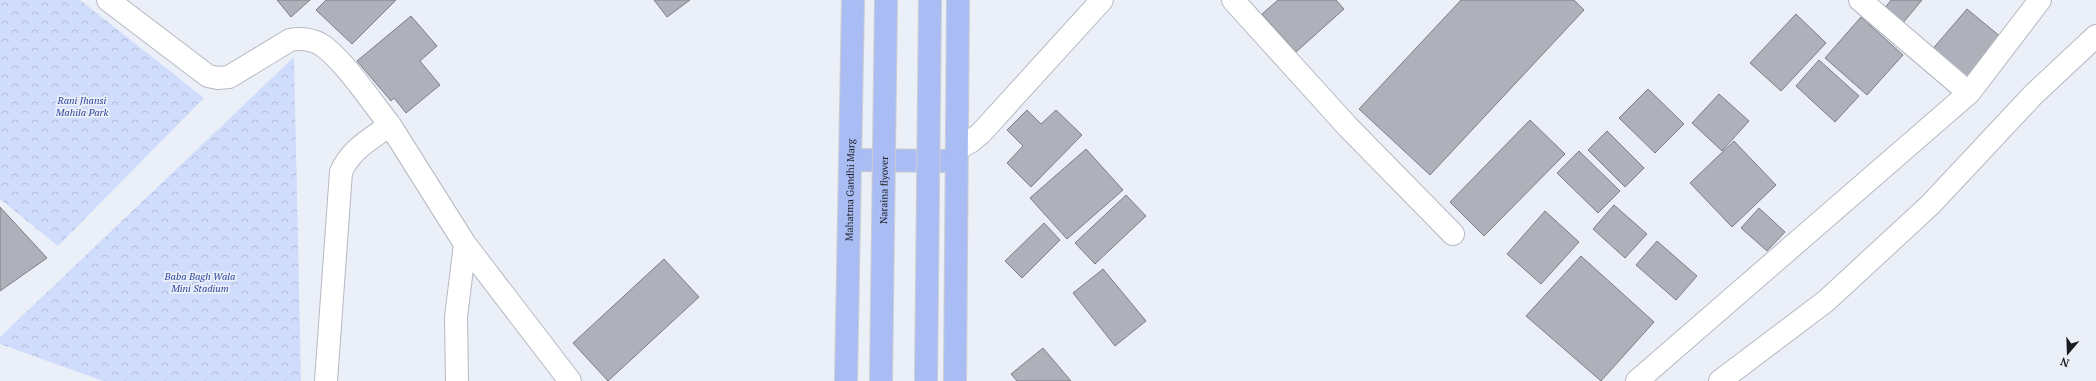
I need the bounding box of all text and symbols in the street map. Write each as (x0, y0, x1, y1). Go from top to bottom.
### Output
park label: Rani Jhansi Mahila Park (55, 94, 108, 119)
street label: Mahatma Gandhi Marg (843, 138, 857, 241)
street label: Naraina flyover (877, 156, 891, 224)
park label: Baba Bagh Wala Mini Stadium (164, 270, 235, 295)
north arrow (2048, 333, 2088, 373)
text: N (2058, 354, 2071, 370)

